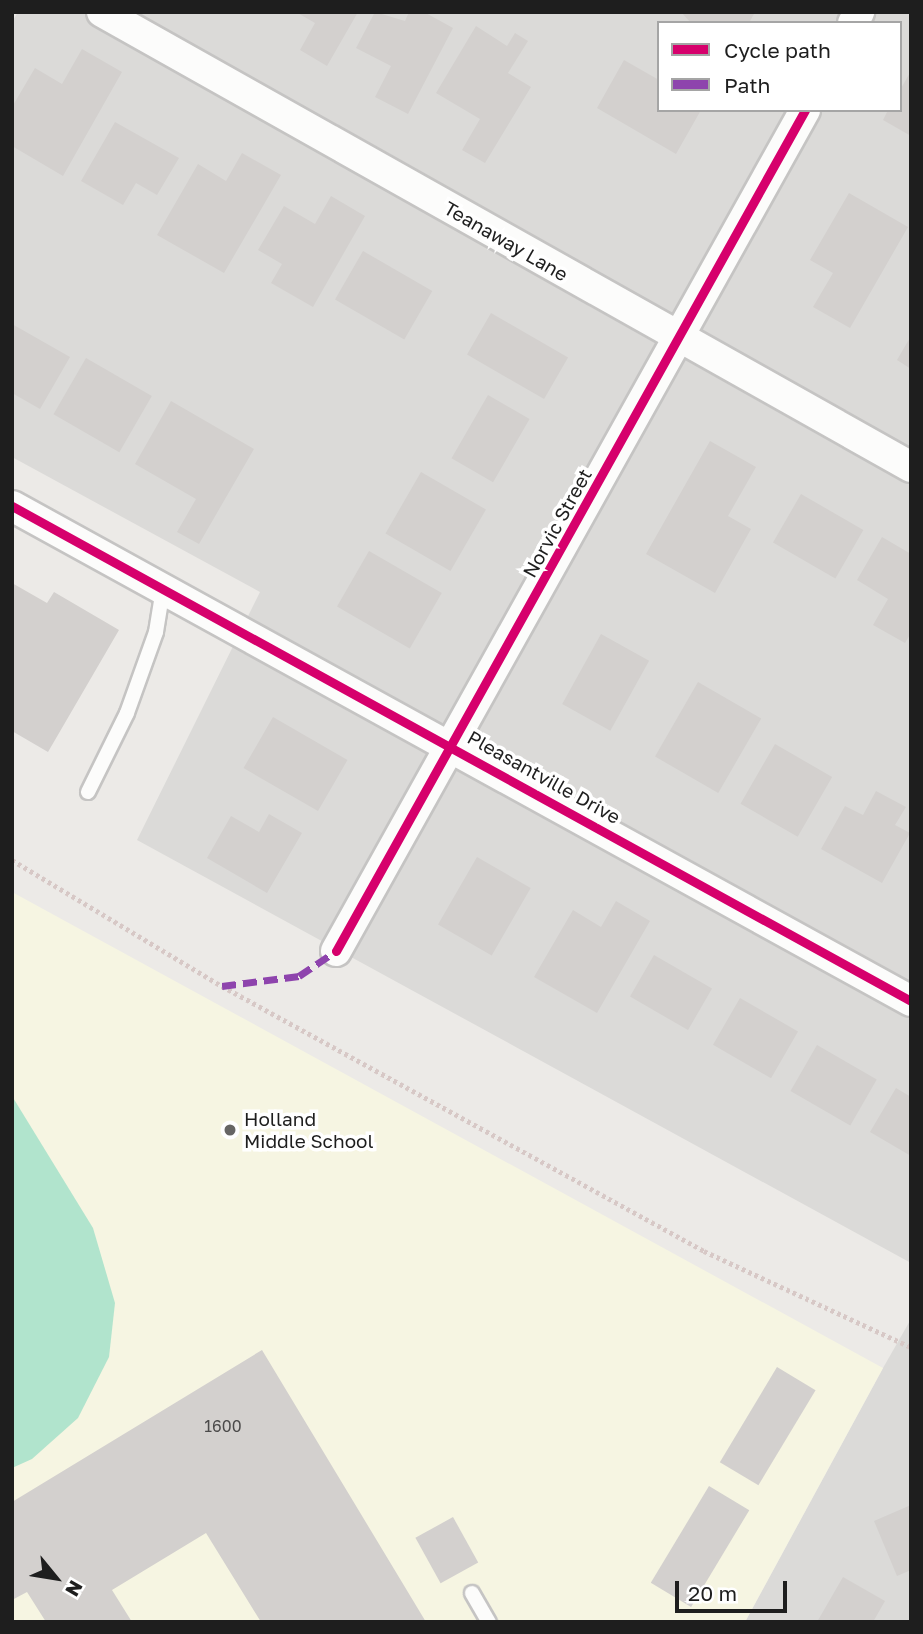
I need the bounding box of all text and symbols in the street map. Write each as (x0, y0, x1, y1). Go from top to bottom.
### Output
legend (657, 21, 902, 112)
text: Cycle path (724, 37, 831, 63)
text: Path (724, 72, 771, 98)
street label: Teanaway Lane (440, 196, 572, 286)
street label: Norvic Street (518, 465, 596, 581)
street label: Pleasantville Drive (464, 726, 624, 828)
place label: Holland Middle School (244, 1108, 374, 1152)
marker: Holland Middle School (222, 1122, 238, 1138)
house number: 1600 (204, 1416, 242, 1436)
north arrow (21, 1543, 91, 1613)
scale bar (678, 1568, 790, 1612)
text: N (61, 1577, 88, 1601)
text: 20 m (688, 1580, 737, 1606)

